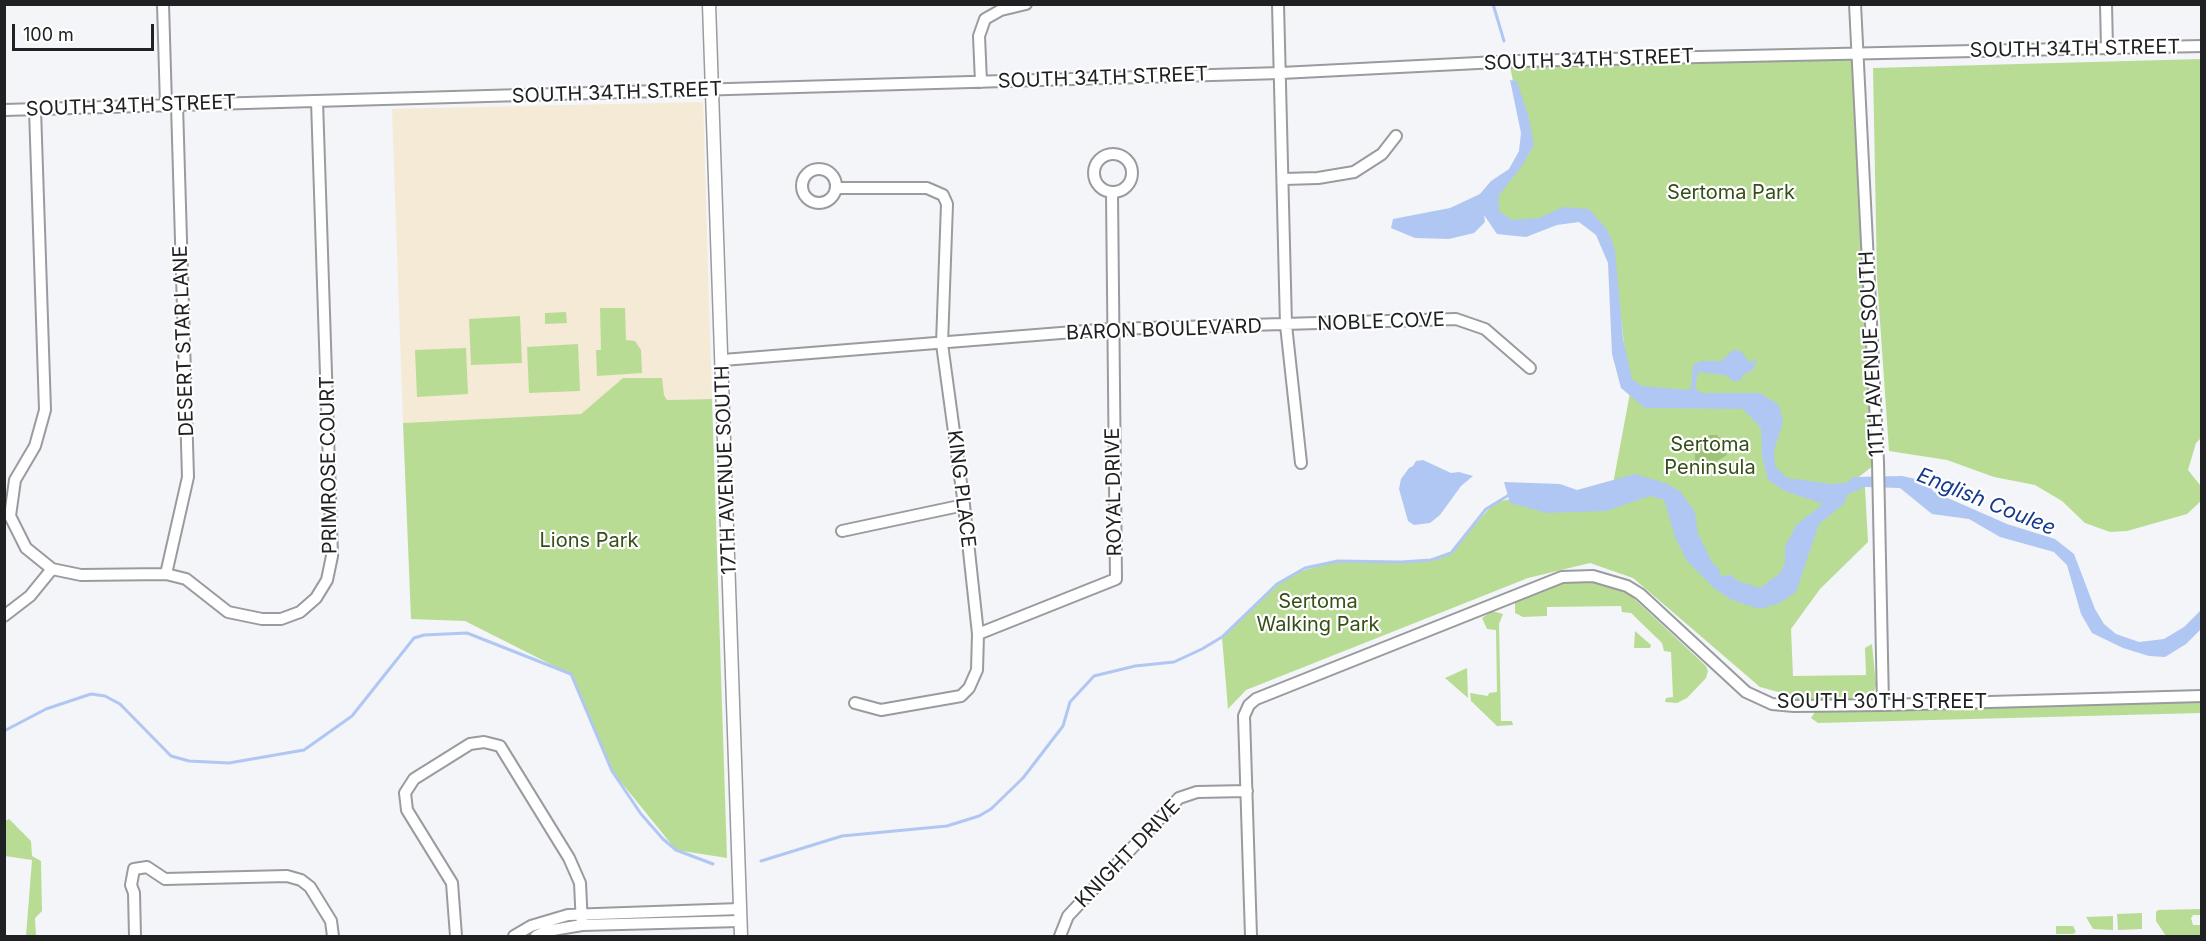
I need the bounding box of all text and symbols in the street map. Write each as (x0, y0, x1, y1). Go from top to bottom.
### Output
scale bar (15, 12, 158, 50)
text: 100 m (23, 24, 74, 45)
street label: SOUTH 34TH STREET (1969, 35, 2181, 63)
street label: SOUTH 34TH STREET (1483, 44, 1695, 76)
street label: SOUTH 34TH STREET (997, 62, 1209, 94)
street label: SOUTH 34TH STREET (511, 77, 723, 109)
street label: SOUTH 34TH STREET (25, 90, 237, 122)
park label: Sertoma Park (1667, 181, 1795, 205)
street label: DESERT STAR LANE (169, 245, 199, 437)
street label: 11TH AVENUE SOUTH (1855, 250, 1889, 458)
street label: NOBLE COVE (1317, 308, 1445, 336)
street label: BARON BOULEVARD (1066, 315, 1262, 345)
street label: 17TH AVENUE SOUTH (710, 365, 742, 575)
street label: PRIMROSE COURT (315, 376, 343, 554)
street label: ROYAL DRIVE (1101, 427, 1127, 557)
street label: KING PLACE (942, 429, 980, 549)
park label: Sertoma Peninsula (1664, 433, 1756, 480)
water label: English Coulee (1913, 463, 2059, 541)
park label: Lions Park (540, 529, 638, 553)
park label: Sertoma Walking Park (1256, 590, 1380, 637)
street label: SOUTH 30TH STREET (1777, 690, 1987, 714)
street label: KNIGHT DRIVE (1071, 795, 1185, 913)

